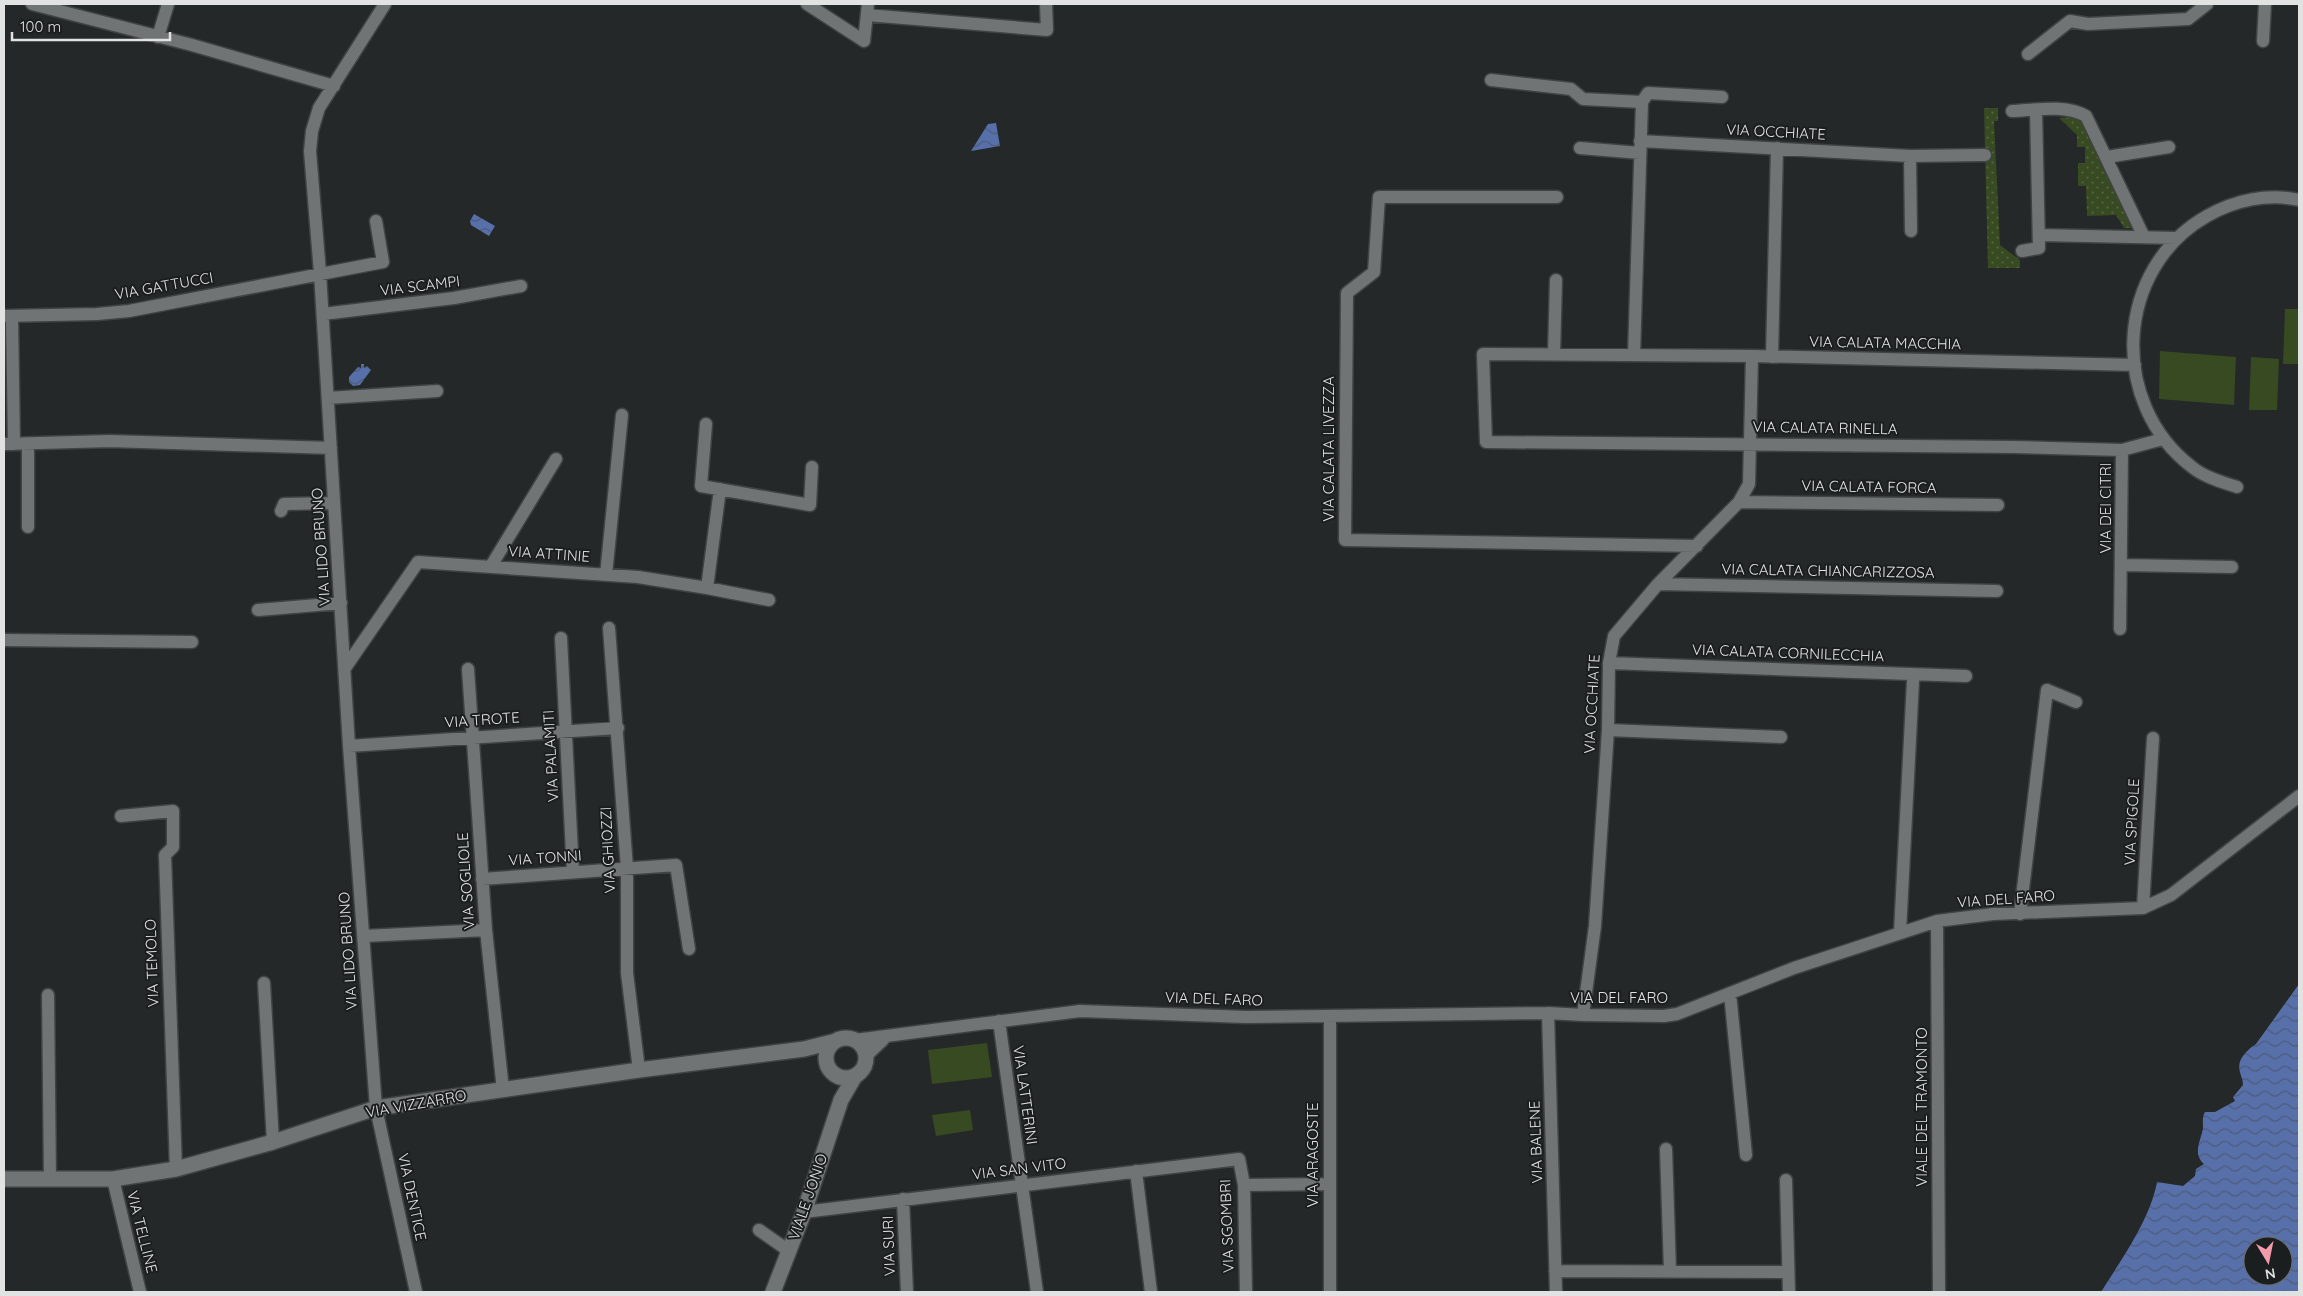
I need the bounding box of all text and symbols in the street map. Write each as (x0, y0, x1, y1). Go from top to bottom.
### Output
scale bar (12, 10, 170, 42)
text: 100 m (20, 17, 61, 36)
street label: VIA OCCHIATE (1726, 119, 1826, 144)
street label: VIA GATTUCCI (113, 268, 215, 304)
street label: VIA SCAMPI (379, 271, 461, 300)
street label: VIA CALATA MACCHIA (1809, 332, 1961, 353)
street label: VIA CALATA LIVEZZA (1319, 376, 1338, 522)
street label: VIA CALATA RINELLA (1752, 417, 1898, 438)
street label: VIA DEI CITRI (2096, 462, 2115, 554)
street label: VIA CALATA FORCA (1801, 476, 1937, 497)
street label: VIA LIDO BRUNO (307, 487, 334, 607)
street label: VIA ATTINIE (507, 541, 591, 566)
street label: VIA CALATA CHIANCARIZZOSA (1721, 559, 1935, 582)
street label: VIA CALATA CORNILECCHIA (1692, 640, 1885, 665)
street label: VIA OCCHIATE (1579, 654, 1604, 754)
street label: VIA TROTE (444, 707, 520, 732)
street label: VIA PALAMITI (539, 709, 562, 803)
street label: VIA SPIGOLE (2120, 778, 2143, 866)
street label: VIA GHIOZZI (596, 806, 619, 894)
street label: VIA SOGLIOLE (453, 832, 478, 930)
street label: VIA TONNI (508, 845, 582, 870)
street label: VIA DEL FARO (1956, 886, 2056, 911)
street label: VIA LIDO BRUNO (334, 891, 361, 1011)
street label: VIA TEMOLO (140, 919, 163, 1007)
street label: VIA DEL FARO (1165, 987, 1263, 1010)
street label: VIA DEL FARO (1570, 988, 1668, 1007)
street label: VIALE DEL TRAMONTO (1912, 1027, 1931, 1187)
street label: VIA LATTERINI (1009, 1044, 1042, 1146)
street label: VIA VIZZARRO (364, 1085, 468, 1122)
street label: VIA BALENE (1525, 1100, 1546, 1184)
street label: VIA ARAGOSTE (1303, 1103, 1322, 1207)
street label: VIA DENTICE (394, 1151, 431, 1242)
street label: VIALE JONIO (784, 1151, 831, 1243)
street label: VIA SAN VITO (971, 1153, 1067, 1184)
street label: VIA SGOMBRI (1215, 1179, 1238, 1273)
street label: VIA TELLINE (123, 1189, 162, 1275)
street label: VIA SURI (878, 1215, 899, 1277)
north arrow (2243, 1236, 2293, 1286)
text: N (2264, 1264, 2277, 1284)

